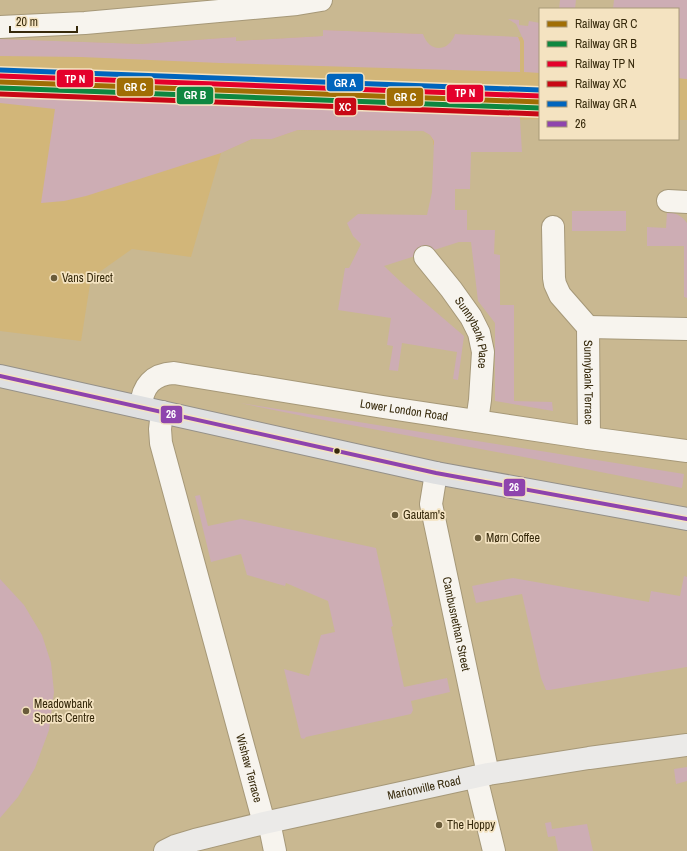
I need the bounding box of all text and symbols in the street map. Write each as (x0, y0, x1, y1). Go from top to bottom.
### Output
scale bar (10, 8, 77, 34)
legend (539, 8, 679, 140)
text: 20 m (16, 14, 38, 30)
text: Railway GR C (575, 16, 637, 32)
text: Railway GR B (575, 36, 637, 52)
text: Railway TP N (575, 56, 635, 72)
line badge: TP N (56, 69, 94, 88)
text: TP N (65, 72, 85, 86)
line badge: GR A (326, 73, 364, 92)
text: GR A (334, 76, 357, 90)
text: Railway XC (575, 76, 626, 92)
line badge: GR C (116, 77, 154, 97)
text: GR C (124, 80, 147, 94)
line badge: TP N (446, 84, 484, 103)
line badge: GR B (176, 86, 214, 105)
text: TP N (455, 86, 475, 100)
line badge: GR C (386, 87, 424, 107)
text: GR B (184, 88, 207, 102)
text: GR C (394, 90, 417, 104)
text: Railway GR A (575, 96, 637, 112)
line badge: XC (334, 97, 357, 116)
text: XC (339, 100, 352, 114)
text: 26 (575, 116, 586, 132)
place label: Vans Direct (62, 270, 113, 286)
marker: Vans Direct (49, 273, 59, 283)
street label: Sunnybank Place (451, 294, 491, 369)
street label: Sunnybank Terrace (580, 340, 597, 425)
street label: Lower London Road (359, 395, 449, 425)
line badge: 26 (160, 405, 183, 424)
text: 26 (166, 407, 176, 421)
unlabelled marker (332, 446, 342, 456)
line badge: 26 (503, 478, 526, 497)
text: 26 (509, 480, 519, 494)
place label: Gautam's (403, 507, 445, 523)
marker: Gautam's (390, 510, 400, 520)
place label: Mørn Coffee (486, 530, 540, 546)
marker: Mørn Coffee (473, 533, 483, 543)
street label: Cambusnethan Street (439, 575, 474, 673)
place label: Meadowbank Sports Centre (34, 696, 95, 726)
marker: Meadowbank Sports Centre (21, 706, 31, 716)
street label: Wishaw Terrace (232, 732, 266, 804)
street label: Marionville Road (386, 772, 462, 804)
place label: The Hoppy (447, 817, 495, 833)
marker: The Hoppy (434, 820, 444, 830)

